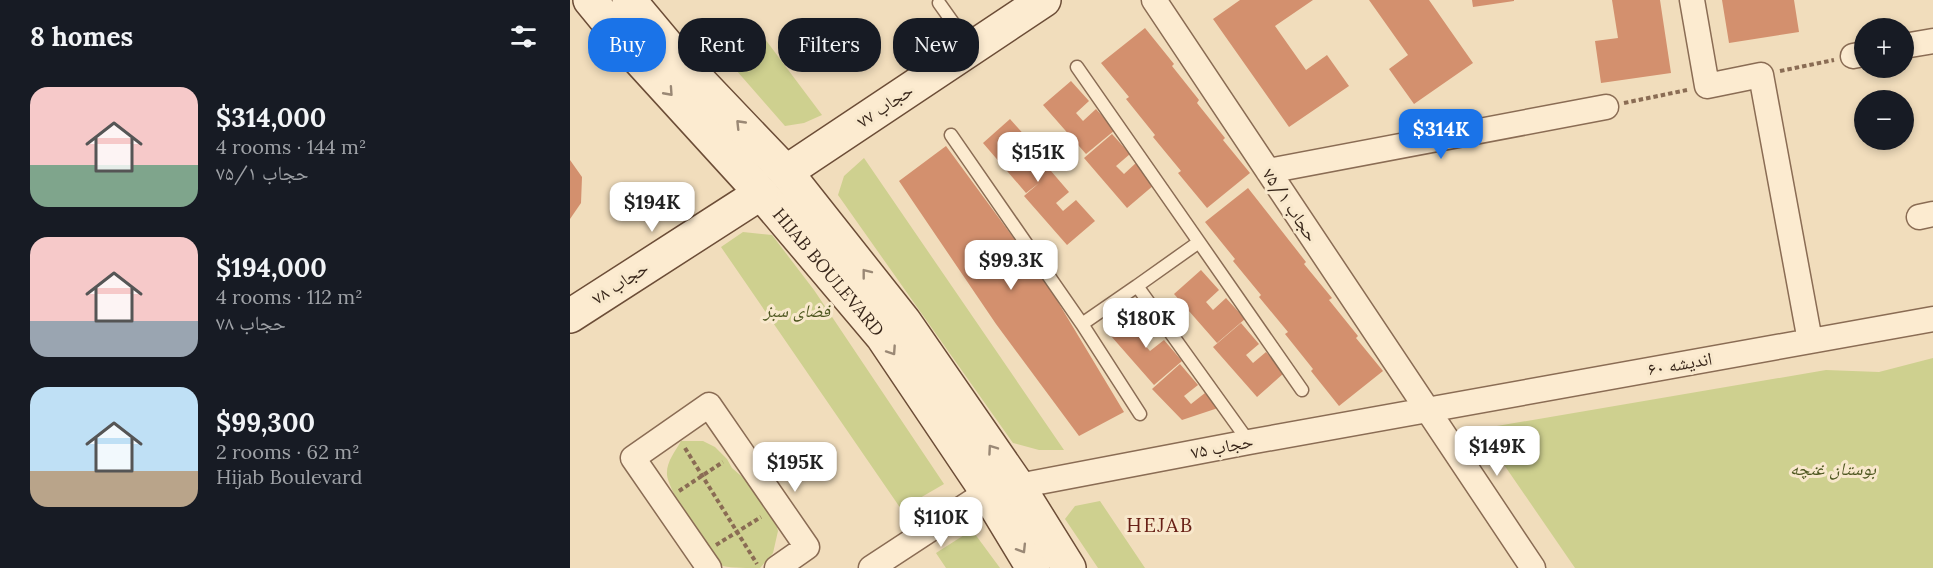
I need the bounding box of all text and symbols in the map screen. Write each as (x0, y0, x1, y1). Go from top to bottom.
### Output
chip: Buy (588, 18, 666, 72)
chip: Rent (678, 18, 766, 72)
chip: Filters (778, 18, 881, 72)
chip: New (893, 18, 979, 72)
map controls (1854, 18, 1914, 150)
button: + (1854, 18, 1914, 78)
text: 8 homes (30, 20, 133, 53)
icon: filters (507, 20, 540, 53)
street label: حجاب ۷۷ (852, 78, 917, 133)
one-way arrow (662, 85, 673, 96)
button: − (1854, 90, 1914, 150)
text: $314,000 (216, 101, 326, 134)
pin: $314K (1399, 109, 1483, 160)
icon: home (78, 111, 150, 183)
text: $314K (1413, 116, 1469, 141)
one-way arrow (736, 121, 747, 131)
pin: $151K (996, 132, 1080, 183)
text: 4 rooms · 144 m² (216, 134, 366, 159)
text: $151K (1011, 139, 1065, 164)
text: حجاب ۷۵/۱ (216, 160, 309, 185)
street label: حجاب ۷۵/۱ (1258, 164, 1323, 246)
pin: $194K (610, 182, 694, 233)
text: $194K (624, 189, 680, 214)
street label: HIJAB BOULEVARD (768, 203, 889, 341)
pin: $99.3K (962, 240, 1060, 291)
text: $99.3K (979, 247, 1043, 272)
text: $194,000 (216, 251, 327, 284)
street label: حجاب ۷۸ (587, 256, 652, 309)
icon: home (78, 261, 150, 333)
one-way arrow (862, 269, 873, 280)
text: 4 rooms · 112 m² (216, 284, 363, 309)
pin: $180K (1104, 298, 1188, 349)
park label: فضای سبز (762, 299, 832, 322)
text: $180K (1117, 305, 1175, 330)
text: حجاب ۷۸ (216, 310, 286, 335)
one-way arrow (885, 345, 896, 356)
street label: اندیشه ۶۰ (1646, 347, 1714, 380)
text: $99,300 (216, 406, 315, 439)
icon: home (78, 411, 150, 483)
pin: $149K (1455, 426, 1539, 477)
street label: حجاب ۷۵ (1189, 429, 1255, 464)
text: $149K (1469, 433, 1525, 458)
text: 2 rooms · 62 m² (216, 439, 360, 464)
pin: $195K (753, 442, 837, 493)
one-way arrow (988, 444, 999, 455)
text: $195K (767, 449, 823, 474)
park label: بوستان غنچه (1790, 457, 1877, 480)
text: Hijab Boulevard (216, 464, 362, 489)
pin: $110K (899, 497, 983, 548)
text: $110K (914, 504, 968, 529)
district label: HEJAB (1126, 512, 1194, 537)
one-way arrow (1015, 543, 1026, 554)

